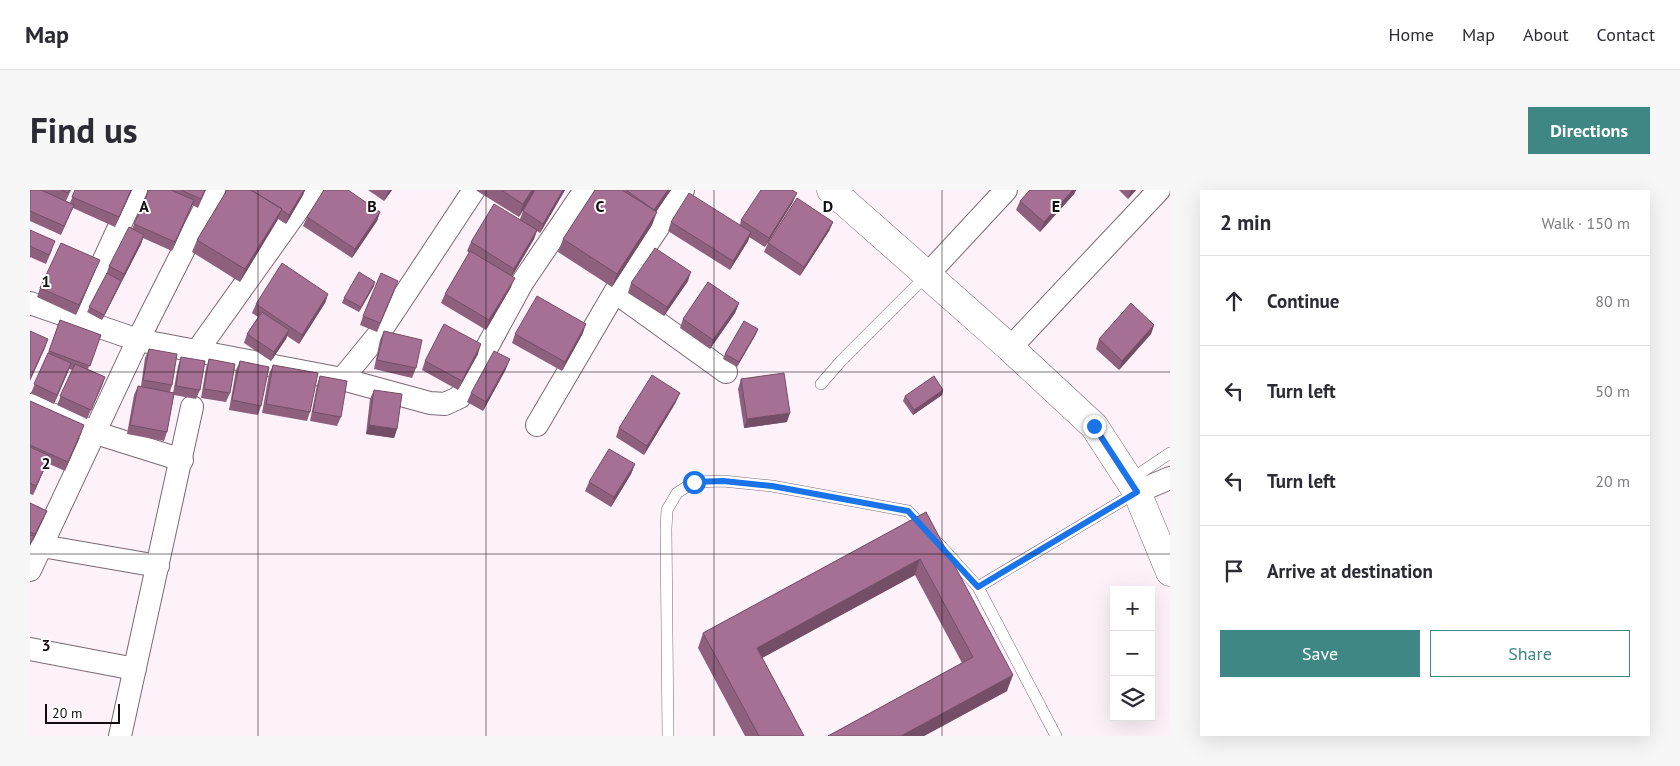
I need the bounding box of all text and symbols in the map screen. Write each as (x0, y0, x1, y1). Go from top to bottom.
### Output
text: Map (25, 19, 69, 50)
text: Home (1388, 23, 1434, 46)
text: Map (1462, 23, 1495, 46)
text: About (1523, 23, 1569, 46)
text: Contact (1597, 23, 1655, 46)
text: Find us (30, 107, 138, 153)
button: Directions (1528, 107, 1650, 154)
text: A (139, 196, 149, 216)
text: B (367, 196, 377, 216)
text: C (596, 196, 605, 216)
text: D (823, 196, 833, 216)
text: E (1052, 196, 1060, 216)
text: 2 min (1220, 209, 1271, 236)
text: Walk · 150 m (1541, 213, 1630, 233)
text: 1 (41, 271, 51, 291)
icon: ahead (1220, 287, 1248, 315)
text: Continue (1267, 289, 1339, 313)
text: 80 m (1595, 291, 1630, 311)
icon: left (1220, 377, 1248, 405)
text: Turn left (1267, 379, 1336, 403)
text: 50 m (1595, 381, 1630, 401)
route end (1083, 415, 1106, 438)
text: 2 (41, 453, 51, 473)
icon: left (1220, 467, 1248, 495)
text: Turn left (1267, 469, 1336, 493)
route start (683, 471, 706, 494)
text: 20 m (1595, 471, 1630, 491)
icon: arrive (1220, 557, 1248, 585)
text: Arrive at destination (1267, 559, 1433, 583)
map controls (1110, 586, 1155, 721)
button: + (1110, 586, 1155, 631)
button: Save (1220, 630, 1420, 677)
button: Share (1430, 630, 1630, 677)
button: − (1110, 631, 1155, 676)
text: 3 (41, 635, 51, 655)
button: layers (1110, 676, 1155, 721)
scale bar (45, 701, 120, 724)
text: 20 m (52, 704, 82, 722)

